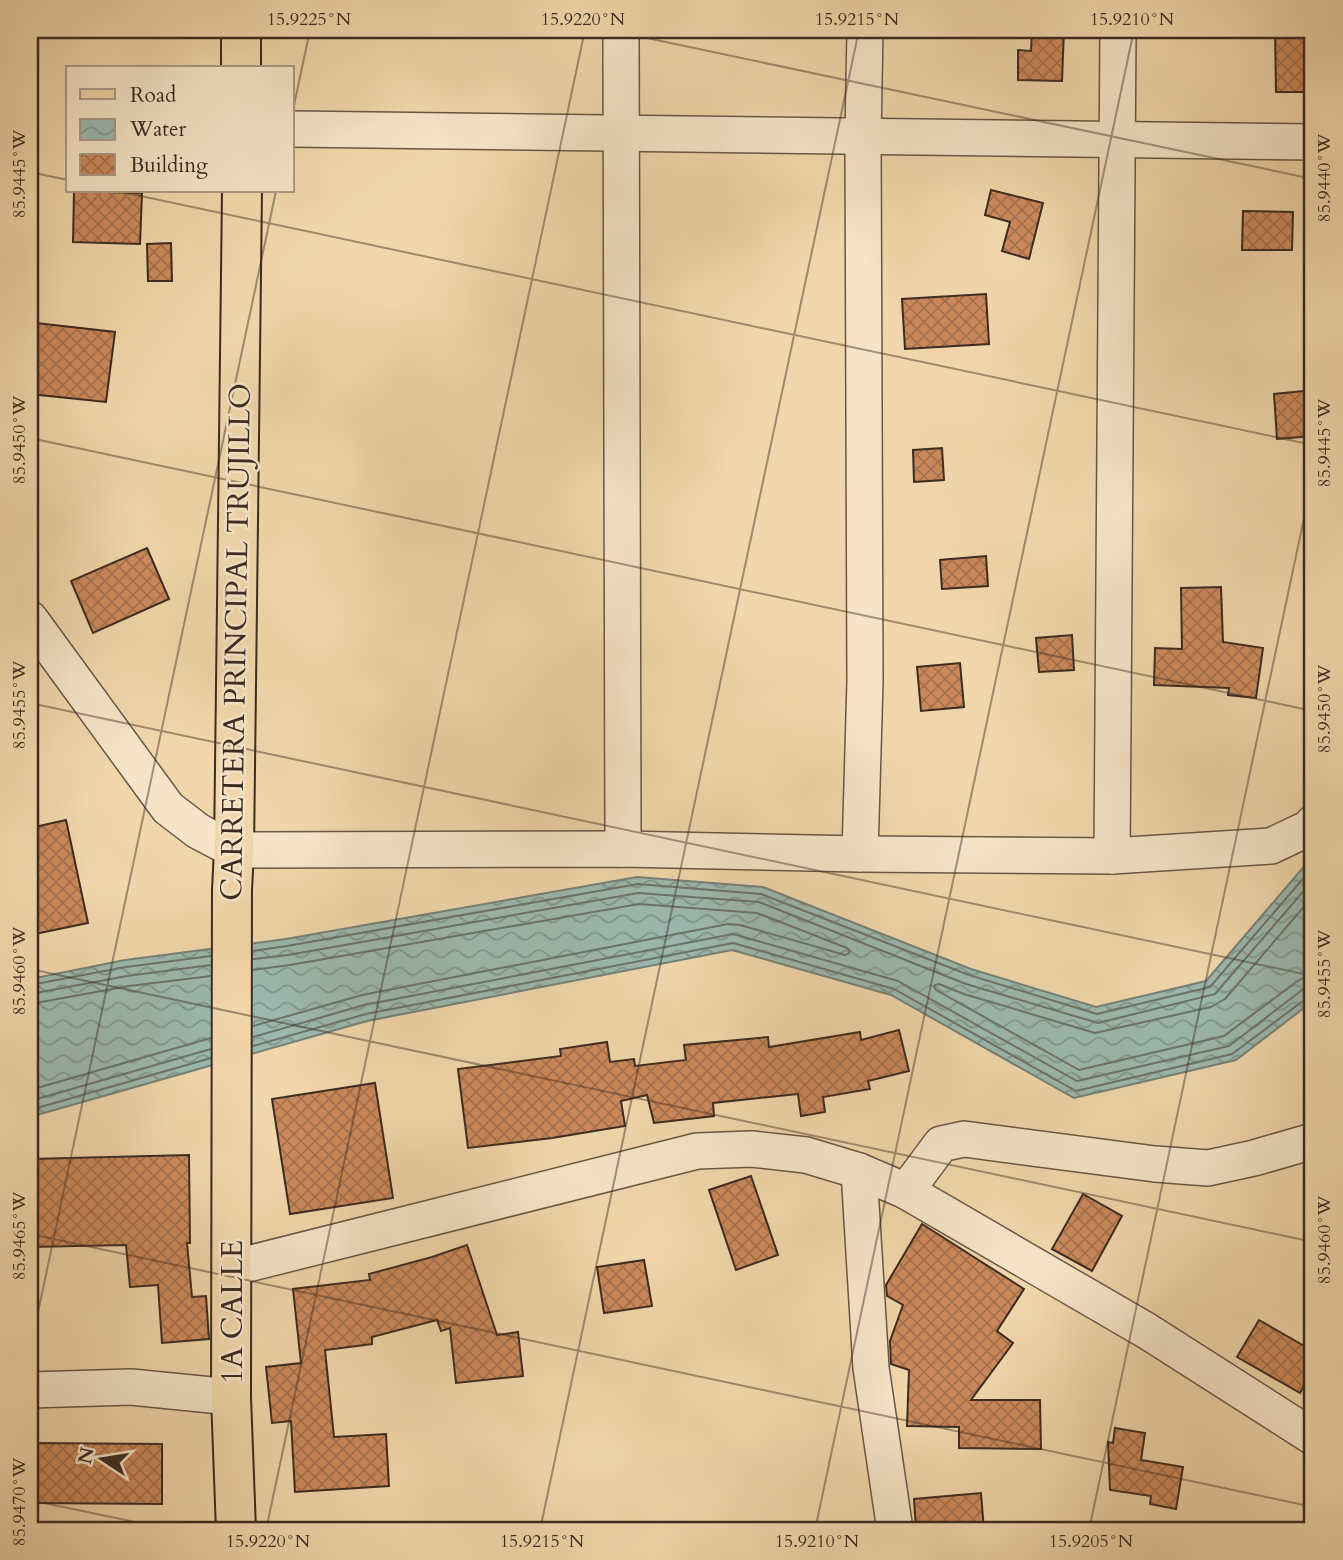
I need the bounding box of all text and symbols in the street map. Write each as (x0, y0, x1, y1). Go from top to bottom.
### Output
text: 15.9225°N (267, 7, 352, 32)
text: 15.9220°N (541, 7, 626, 32)
text: 15.9215°N (815, 7, 900, 32)
text: 15.9210°N (1090, 7, 1175, 32)
legend (66, 66, 294, 192)
text: Road (130, 81, 176, 110)
text: Water (129, 115, 186, 144)
text: 85.9445°W (7, 129, 32, 219)
text: 85.9440°W (1312, 133, 1337, 223)
text: Building (130, 151, 208, 180)
street label: CARRETERA PRINCIPAL TRUJILLO (211, 383, 261, 901)
text: 85.9450°W (7, 395, 32, 485)
text: 85.9445°W (1312, 398, 1337, 488)
text: 85.9455°W (7, 660, 32, 750)
text: 85.9450°W (1312, 664, 1337, 754)
text: 85.9460°W (7, 926, 32, 1016)
text: 85.9455°W (1312, 929, 1337, 1019)
text: 85.9465°W (7, 1191, 32, 1281)
text: 85.9460°W (1312, 1195, 1337, 1285)
street label: 1A CALLE (212, 1240, 253, 1384)
north arrow (66, 1424, 136, 1494)
text: N (72, 1444, 101, 1466)
text: 85.9470°W (7, 1457, 32, 1547)
text: 15.9220°N (226, 1529, 311, 1554)
text: 15.9215°N (500, 1529, 585, 1554)
text: 15.9210°N (775, 1529, 860, 1554)
text: 15.9205°N (1049, 1529, 1134, 1554)

